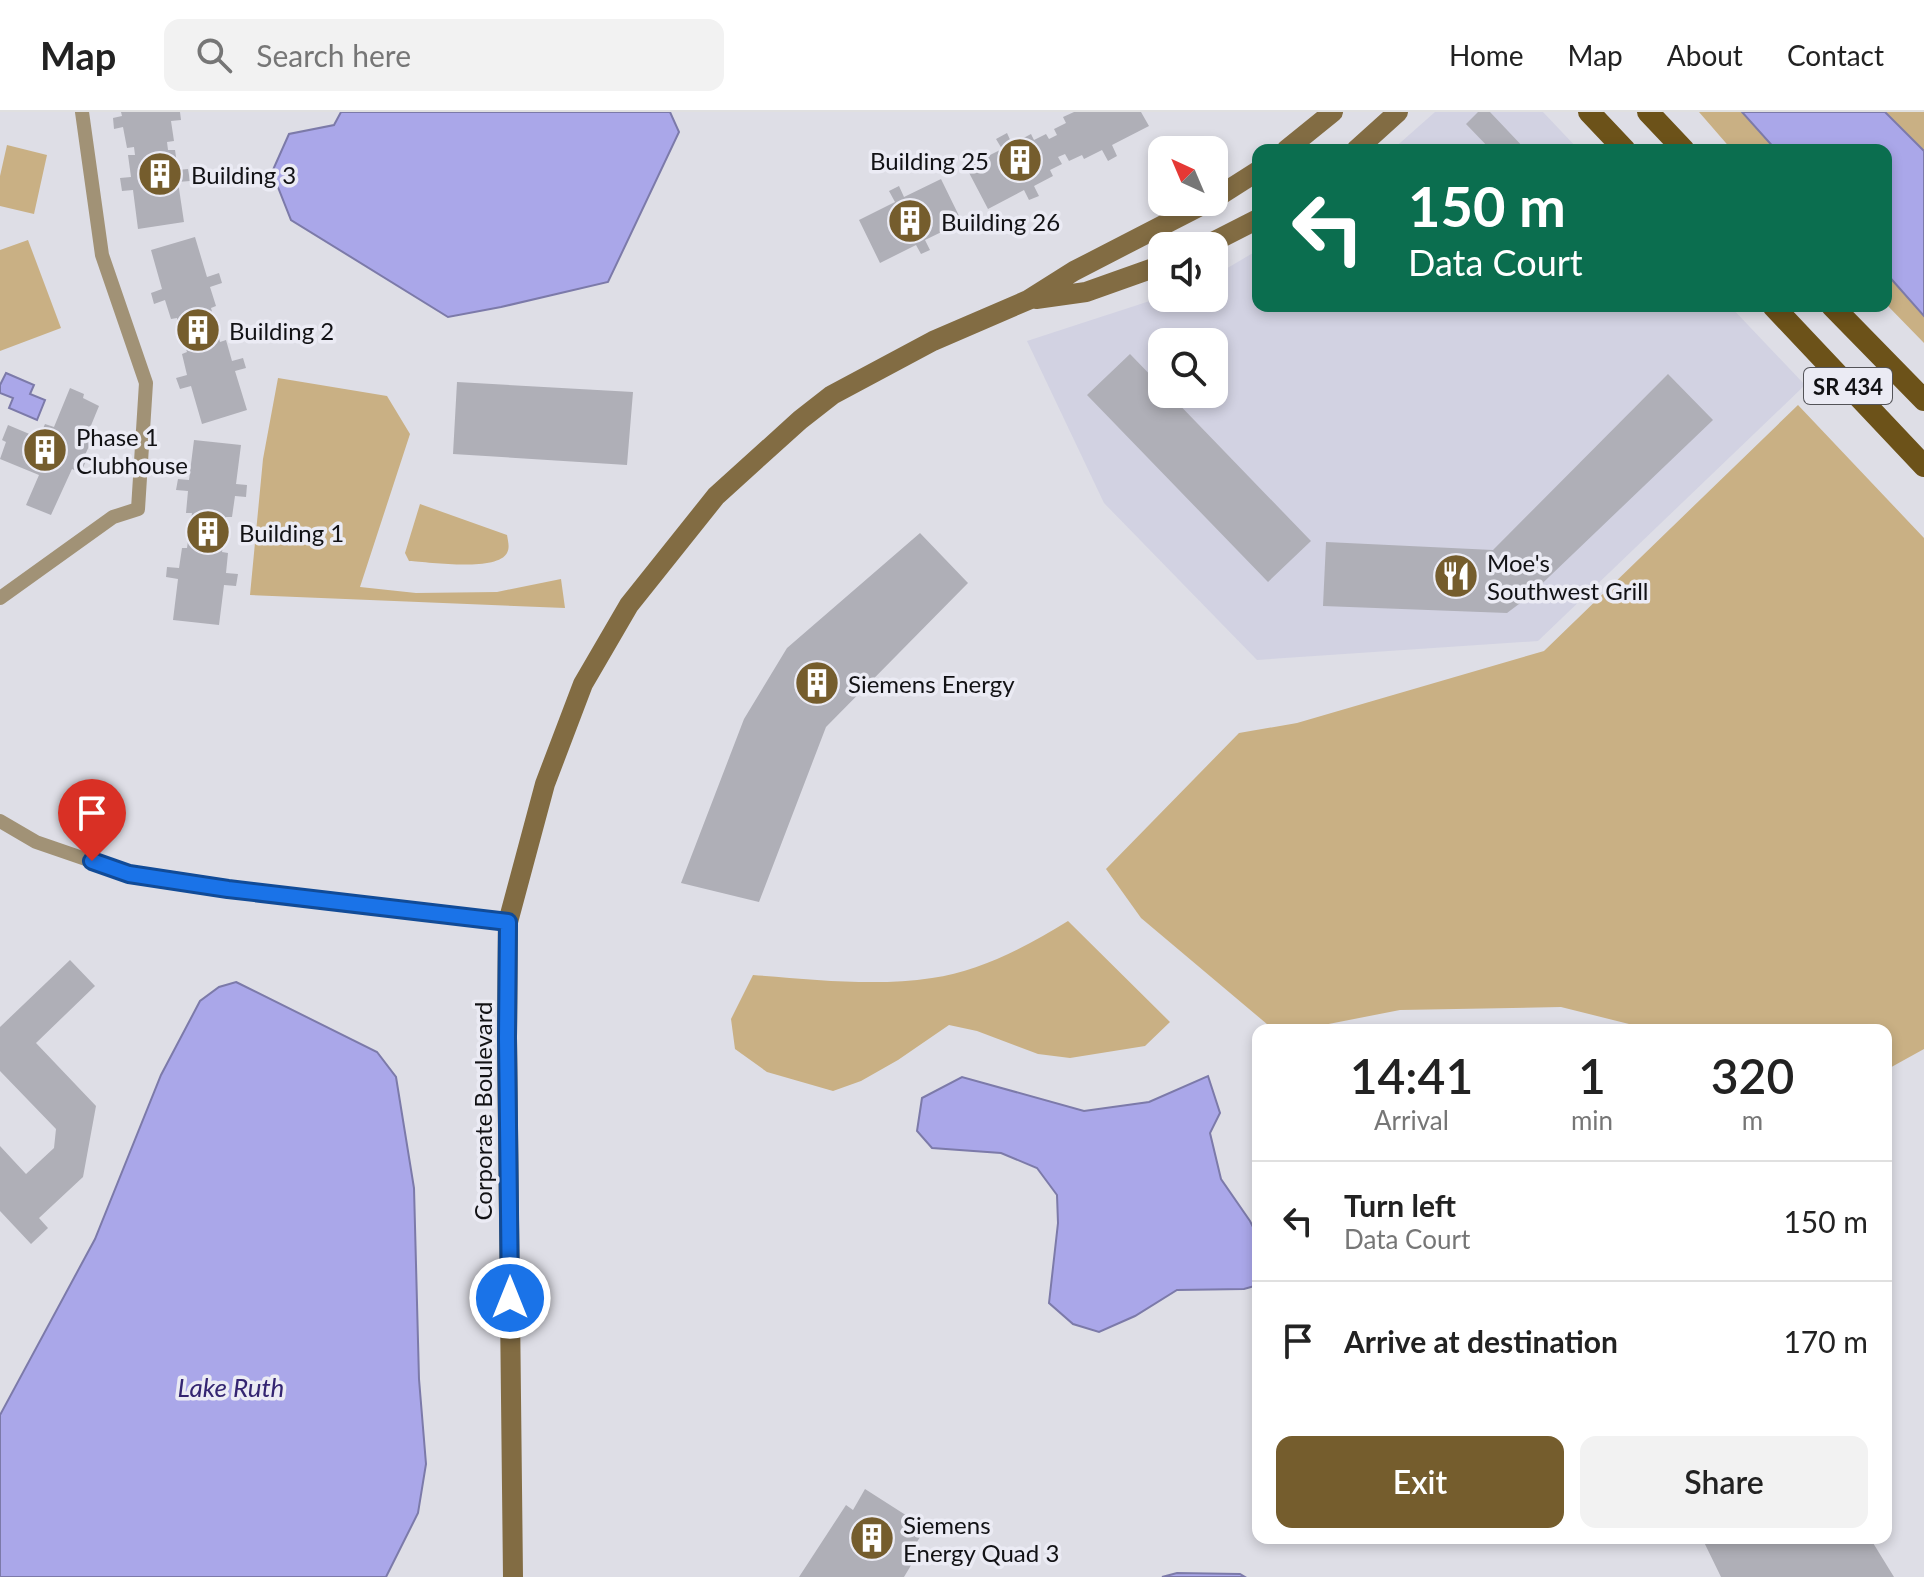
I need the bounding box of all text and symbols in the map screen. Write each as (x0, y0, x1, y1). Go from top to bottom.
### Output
search box (164, 19, 724, 91)
text: Map (40, 32, 116, 78)
icon: search (192, 33, 236, 77)
text: Search here (256, 37, 411, 73)
text: Home (1449, 38, 1524, 72)
text: Map (1568, 38, 1623, 72)
text: About (1667, 38, 1743, 72)
text: Contact (1787, 38, 1884, 72)
building icon: Building 25 (996, 136, 1044, 184)
north arrow (1148, 136, 1228, 216)
map controls (1148, 136, 1228, 408)
place label: Building 25 (870, 146, 989, 175)
building icon: Building 3 (136, 150, 184, 198)
place label: Building 3 (191, 160, 296, 189)
text: 150 m (1408, 172, 1566, 239)
icon: left (1276, 176, 1380, 280)
building icon: Building 26 (886, 197, 934, 245)
place label: Building 26 (941, 207, 1060, 236)
button: sound (1148, 232, 1228, 312)
text: Data Court (1408, 240, 1583, 284)
building icon: Building 2 (174, 306, 222, 354)
place label: Building 2 (229, 316, 334, 345)
button: search (1148, 328, 1228, 408)
road number: SR 434 (1804, 368, 1892, 404)
place label: Phase 1 Clubhouse (76, 422, 188, 479)
building icon: Phase 1 Clubhouse (21, 426, 69, 474)
building icon: Building 1 (184, 508, 232, 556)
place label: Building 1 (239, 518, 344, 547)
place label: Moe's Southwest Grill (1487, 548, 1649, 605)
restaurant icon: Moe's Southwest Grill (1432, 552, 1480, 600)
building icon: Siemens Energy (793, 659, 841, 707)
place label: Siemens Energy (848, 669, 1015, 698)
pin (58, 779, 126, 861)
icon: arrive (70, 791, 114, 835)
street label: Corporate Boulevard (468, 1001, 497, 1221)
text: 14:41 (1350, 1047, 1473, 1104)
text: 1 (1578, 1047, 1606, 1104)
text: 320 (1711, 1047, 1794, 1104)
text: Arrival (1374, 1104, 1449, 1136)
text: min (1571, 1104, 1613, 1136)
text: m (1742, 1104, 1763, 1136)
text: Turn left (1344, 1187, 1456, 1223)
icon: left (1276, 1199, 1320, 1243)
text: 150 m (1783, 1203, 1868, 1239)
text: Data Court (1344, 1223, 1470, 1255)
position arrow (468, 1256, 552, 1340)
icon: arrive (1276, 1319, 1320, 1363)
text: Arrive at destination (1344, 1323, 1618, 1359)
text: 170 m (1783, 1323, 1868, 1359)
water label: Lake Ruth (178, 1371, 284, 1403)
button: Exit (1276, 1436, 1564, 1528)
button: Share (1580, 1436, 1868, 1528)
place label: Siemens Energy Quad 3 (903, 1510, 1059, 1567)
building icon: Siemens Energy Quad 3 (848, 1514, 896, 1562)

